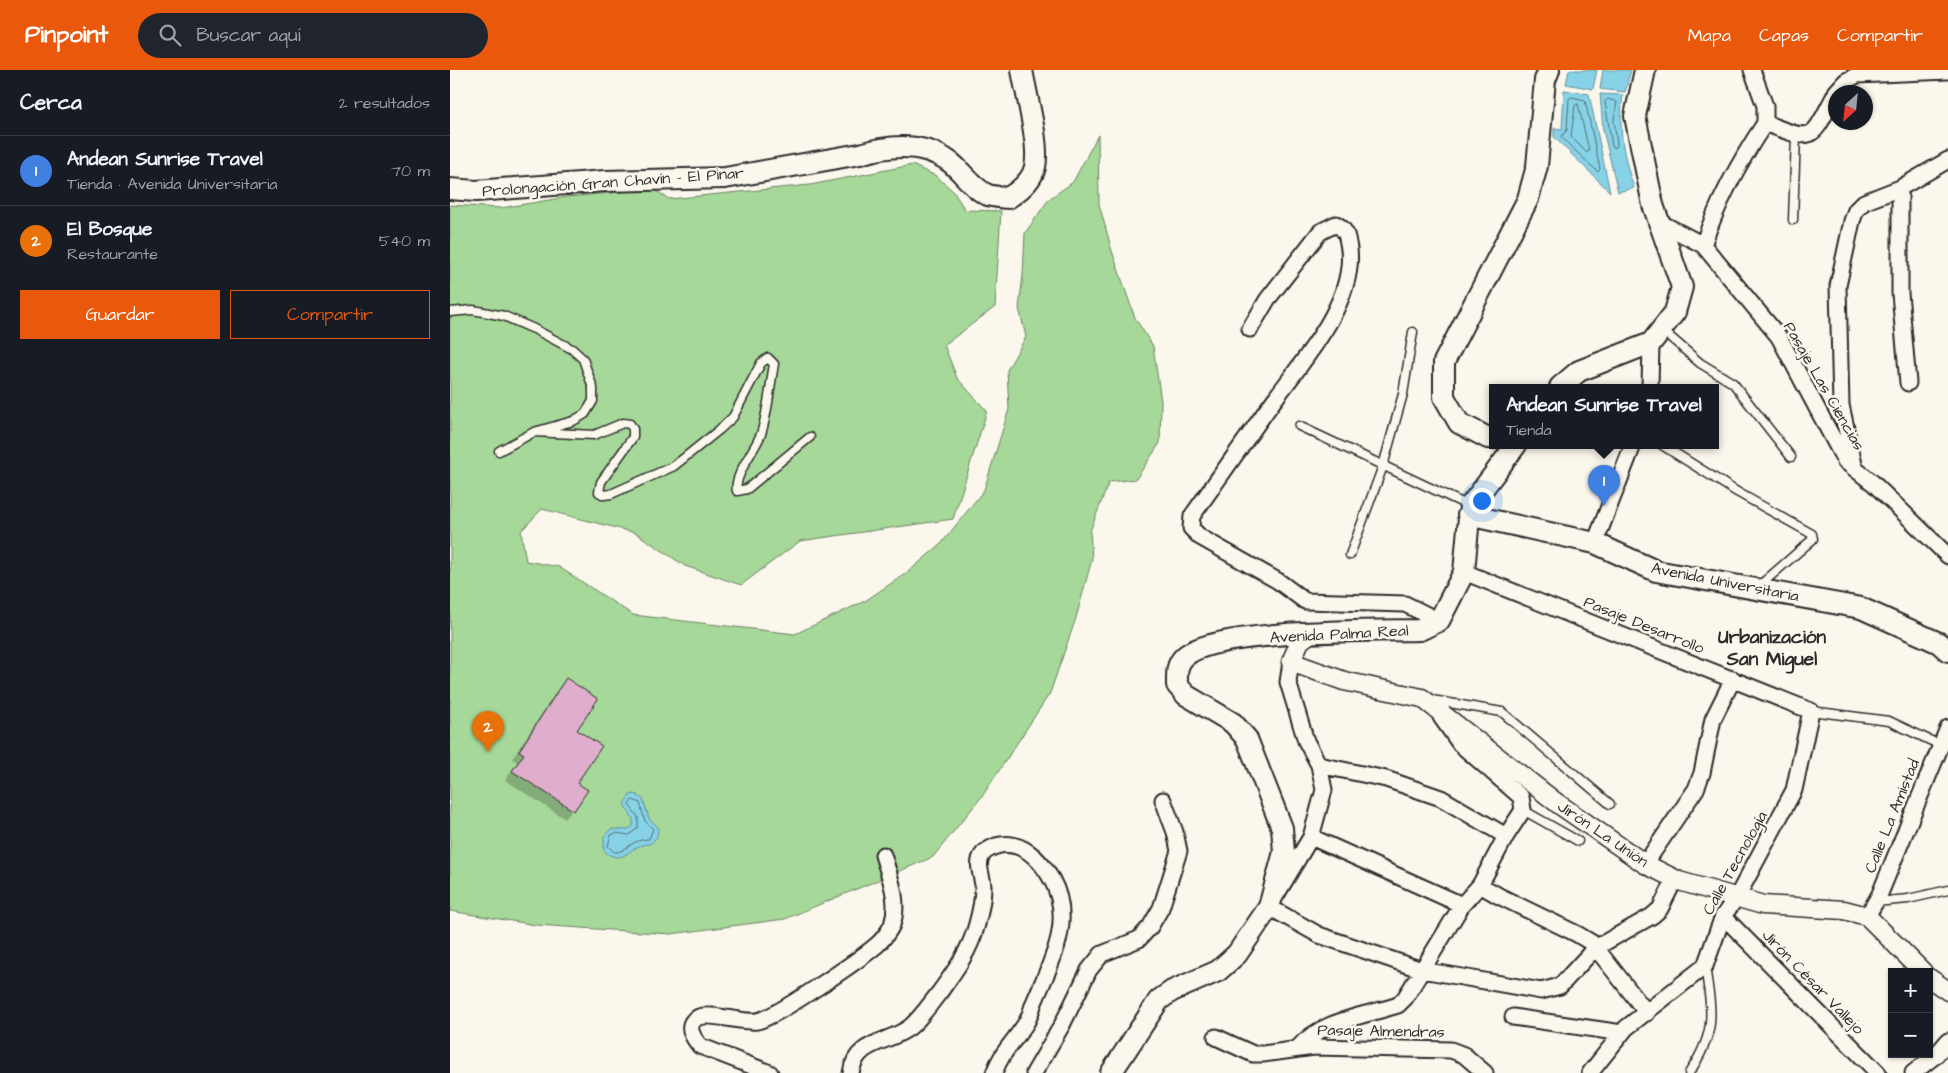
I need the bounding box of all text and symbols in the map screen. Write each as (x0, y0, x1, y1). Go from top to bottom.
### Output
search box (138, 13, 488, 58)
text: Pinpoint (25, 18, 108, 52)
icon: search (156, 21, 184, 49)
text: Buscar aquí (196, 22, 301, 49)
text: Mapa (1688, 23, 1731, 48)
text: Capas (1759, 23, 1809, 48)
text: Compartir (1837, 23, 1923, 48)
north arrow (1828, 85, 1873, 130)
text: Cerca (20, 88, 82, 117)
text: 2 resultados (338, 92, 430, 114)
text: Andean Sunrise Travel (67, 146, 263, 173)
text: 1 (35, 160, 37, 182)
text: 70 m (391, 160, 430, 182)
street label: Prolongación Gran Chavín - El Pinar (481, 162, 745, 203)
text: Tienda · Avenida Universitaria (67, 173, 277, 195)
text: El Bosque (67, 216, 152, 243)
text: 2 (31, 230, 41, 252)
text: 540 m (379, 230, 430, 252)
text: Restaurante (67, 243, 158, 265)
button: Guardar (20, 290, 220, 339)
button: Compartir (230, 290, 430, 339)
street label: Pasaje Las Ciencias (1778, 318, 1870, 454)
popup (1489, 384, 1719, 449)
text: Andean Sunrise Travel (1506, 392, 1702, 419)
text: Tienda (1506, 419, 1552, 441)
pin: 1 (1588, 465, 1620, 506)
your location (1469, 488, 1495, 514)
street label: Avenida Universitaria (1649, 557, 1801, 607)
street label: Pasaje Desarrollo (1580, 591, 1708, 659)
street label: Avenida Palma Real (1269, 619, 1409, 649)
district label: Urbanización San Miguel (1718, 624, 1827, 674)
pin: 2 (472, 711, 504, 752)
street label: Calle La Amistad (1859, 756, 1925, 876)
street label: Jirón La Unión (1553, 795, 1653, 873)
street label: Calle Tecnología (1697, 807, 1774, 919)
street label: Jirón César Vallejo (1757, 925, 1869, 1039)
map controls (1888, 968, 1933, 1058)
button: + (1888, 968, 1933, 1013)
button: − (1888, 1013, 1933, 1058)
street label: Pasaje Almendras (1317, 1019, 1445, 1043)

